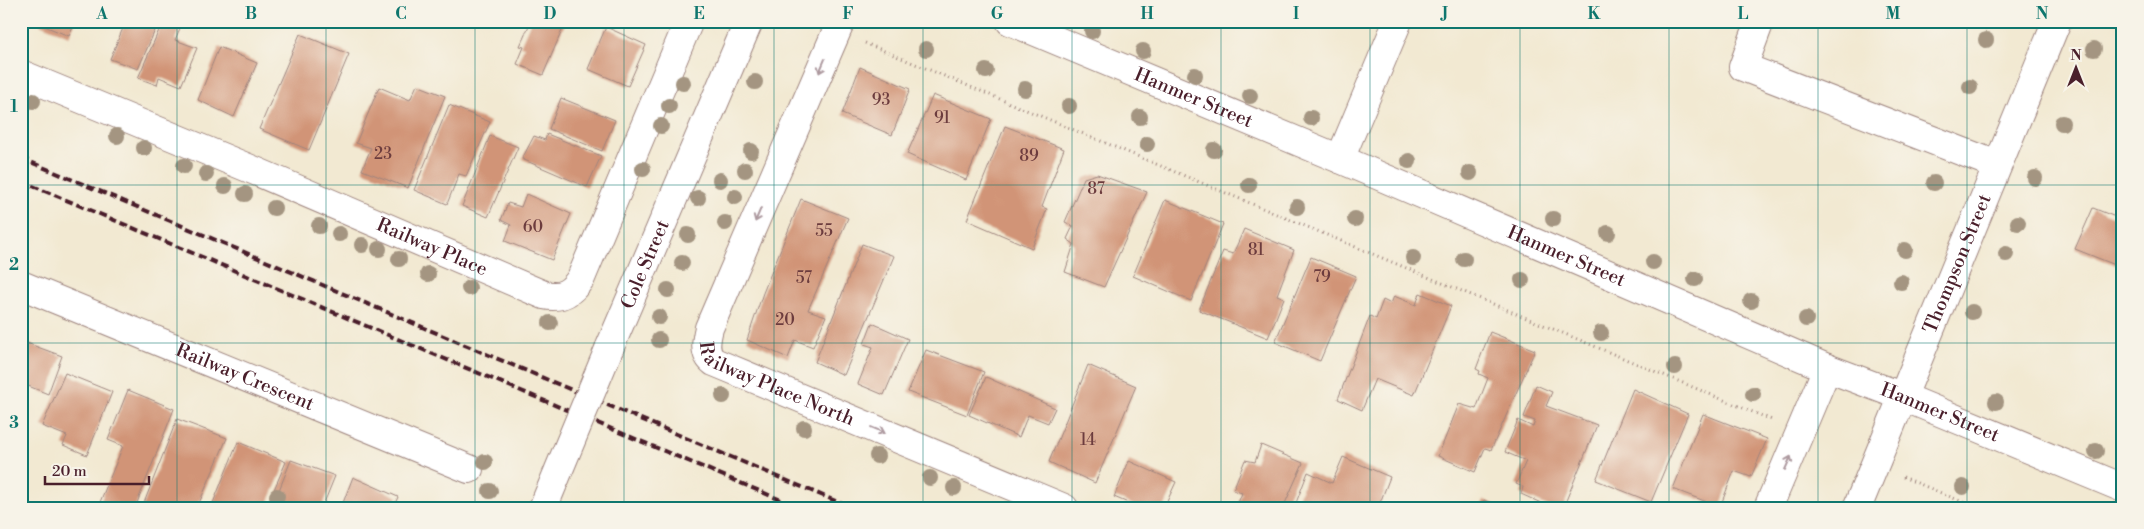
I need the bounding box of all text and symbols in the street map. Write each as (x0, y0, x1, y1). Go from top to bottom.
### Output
text: A (95, 4, 108, 24)
text: B (245, 4, 257, 24)
text: C (395, 4, 407, 24)
text: D (544, 4, 557, 24)
text: E (693, 4, 705, 24)
text: F (842, 4, 854, 24)
text: G (991, 4, 1004, 24)
text: H (1140, 4, 1154, 24)
text: I (1293, 4, 1299, 24)
text: J (1440, 4, 1448, 24)
text: K (1588, 4, 1602, 24)
text: L (1738, 4, 1749, 24)
text: M (1886, 4, 1901, 24)
text: N (2036, 4, 2049, 24)
north arrow (2052, 42, 2102, 92)
text: N (2070, 47, 2082, 65)
one-way arrow (817, 58, 826, 73)
street label: Hanmer Street (1131, 62, 1257, 133)
house number: 93 (872, 90, 890, 110)
text: 1 (10, 97, 18, 117)
house number: 91 (934, 108, 950, 128)
house number: 23 (374, 144, 392, 164)
house number: 89 (1019, 146, 1039, 166)
house number: 87 (1087, 179, 1105, 199)
street label: Thompson Street (1918, 190, 1997, 337)
one-way arrow (752, 207, 762, 222)
street label: Railway Place (373, 213, 491, 281)
street label: Cole Street (616, 216, 675, 313)
house number: 60 (523, 217, 543, 237)
street label: Hanmer Street (1504, 220, 1629, 292)
house number: 55 (815, 221, 833, 241)
house number: 81 (1248, 240, 1264, 260)
text: 2 (9, 255, 19, 275)
house number: 79 (1313, 267, 1331, 287)
house number: 57 (796, 268, 812, 288)
house number: 20 (775, 310, 795, 330)
street label: Railway Crescent (172, 338, 318, 416)
street label: Railway Place North (694, 340, 858, 431)
street label: Hanmer Street (1877, 377, 2003, 448)
text: 3 (9, 413, 19, 433)
one-way arrow (870, 426, 885, 436)
house number: 14 (1080, 430, 1096, 450)
scale bar (45, 454, 149, 486)
one-way arrow (1783, 456, 1793, 471)
text: 20 m (52, 462, 87, 481)

